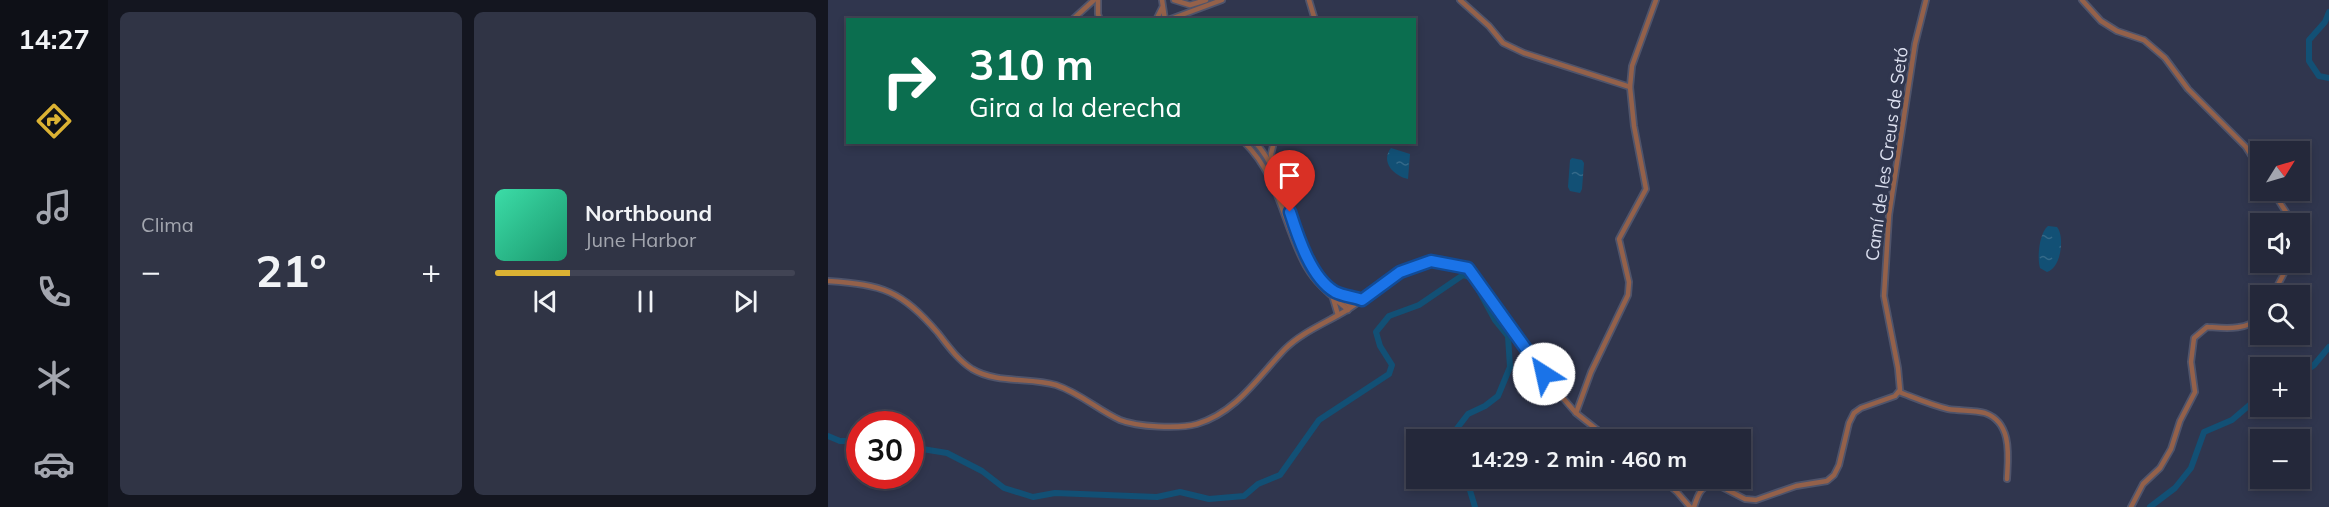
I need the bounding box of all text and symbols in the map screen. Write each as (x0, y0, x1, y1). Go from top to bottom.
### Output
text: 14:27 (18, 22, 90, 56)
text: 310 m (969, 38, 1094, 91)
icon: right (870, 42, 948, 120)
street label: Camí de les Creus de Setó (1860, 45, 1913, 262)
text: Gira a la derecha (969, 90, 1182, 124)
icon: directions (33, 100, 75, 142)
north arrow (2250, 141, 2310, 201)
map controls (2250, 141, 2310, 489)
pin (1264, 150, 1315, 212)
icon: arrive (1273, 159, 1306, 192)
icon: music (33, 186, 75, 228)
text: Northbound (585, 199, 712, 227)
text: Clima (141, 212, 194, 237)
button: sound (2250, 213, 2310, 273)
text: June Harbor (585, 227, 696, 252)
text: 21° (255, 242, 327, 298)
text: − (141, 250, 161, 291)
text: + (421, 250, 441, 291)
icon: phone (33, 271, 75, 313)
icon: previous (529, 285, 562, 318)
icon: pause (629, 285, 662, 318)
icon: next (729, 285, 762, 318)
button: search (2250, 285, 2310, 345)
position arrow (1512, 342, 1576, 406)
icon: climate (33, 357, 75, 399)
button: + (2250, 357, 2310, 417)
speed limit sign: 30 (846, 411, 924, 489)
button: − (2250, 429, 2310, 489)
icon: car (33, 443, 75, 485)
text: 14:29 · 2 min · 460 m (1470, 445, 1687, 473)

